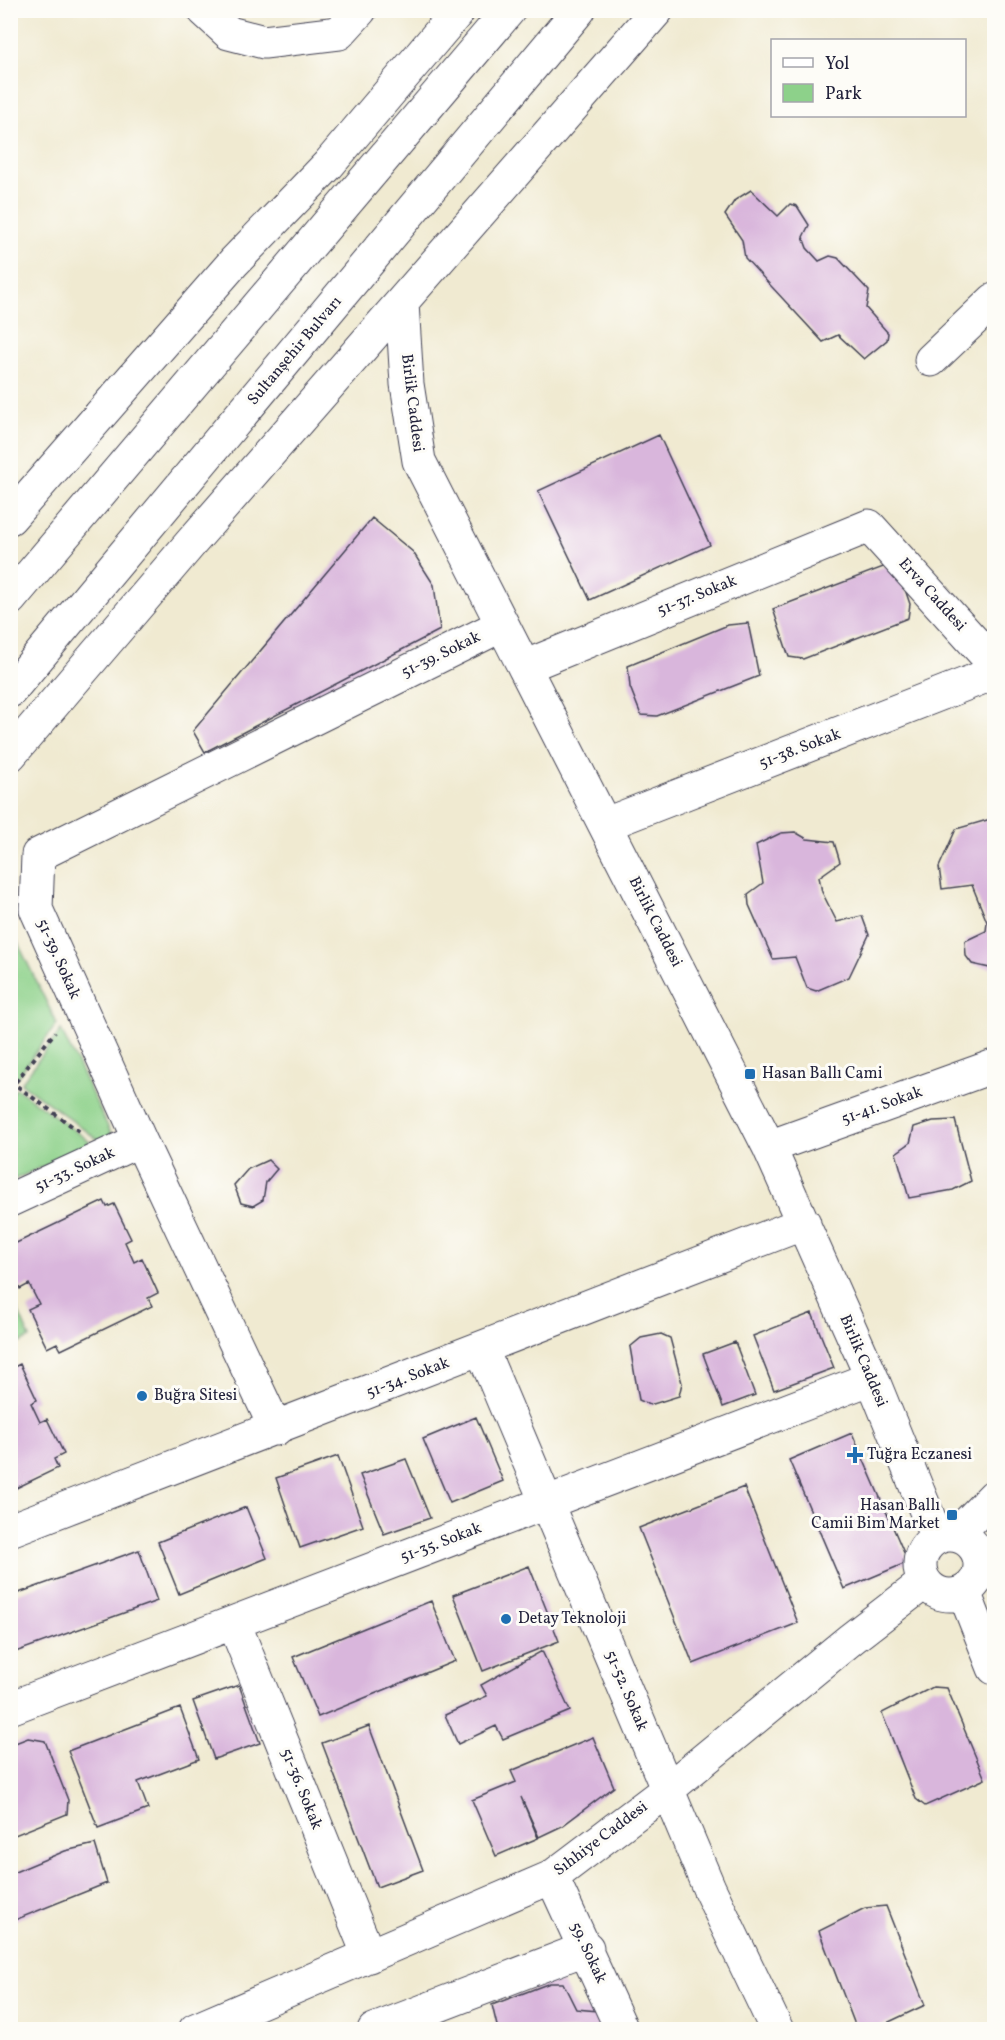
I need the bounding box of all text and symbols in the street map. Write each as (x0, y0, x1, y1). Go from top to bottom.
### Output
legend (771, 39, 966, 117)
text: Yol (825, 52, 850, 77)
text: Park (825, 82, 862, 107)
street label: Sultanşehir Bulvarı (243, 292, 347, 410)
street label: Birlik Caddesi (395, 353, 429, 454)
street label: Erva Caddesi (893, 554, 971, 637)
street label: 51-37. Sokak (654, 570, 740, 622)
street label: 51-39. Sokak (398, 626, 485, 684)
street label: 51-38. Sokak (756, 723, 844, 775)
street label: Birlik Caddesi (623, 873, 687, 971)
street label: 51-39. Sokak (30, 915, 86, 1003)
place label: Hasan Ballı Cami (762, 1063, 883, 1085)
marker: Hasan Ballı Cami (743, 1067, 757, 1081)
street label: 51-41. Sokak (838, 1081, 926, 1131)
street label: 51-33. Sokak (31, 1142, 119, 1198)
street label: Birlik Caddesi (834, 1311, 892, 1411)
street label: 51-34. Sokak (363, 1352, 453, 1404)
place label: Buğra Sitesi (154, 1385, 238, 1407)
marker: Buğra Sitesi (135, 1389, 149, 1403)
place label: Tuğra Eczanesi (867, 1444, 972, 1466)
marker: Tuğra Eczanesi (848, 1448, 862, 1462)
place label: Hasan Ballı Camii Bim Market (811, 1495, 940, 1535)
marker: Hasan Ballı Camii Bim Market (945, 1508, 959, 1522)
street label: 51-35. Sokak (397, 1517, 485, 1569)
place label: Detay Teknoloji (518, 1608, 627, 1630)
marker: Detay Teknoloji (499, 1612, 513, 1626)
street label: 51-52. Sokak (599, 1647, 653, 1735)
street label: 51-36. Sokak (275, 1745, 327, 1833)
street label: Sıhhiye Caddesi (549, 1796, 653, 1882)
street label: 59. Sokak (564, 1919, 612, 1987)

